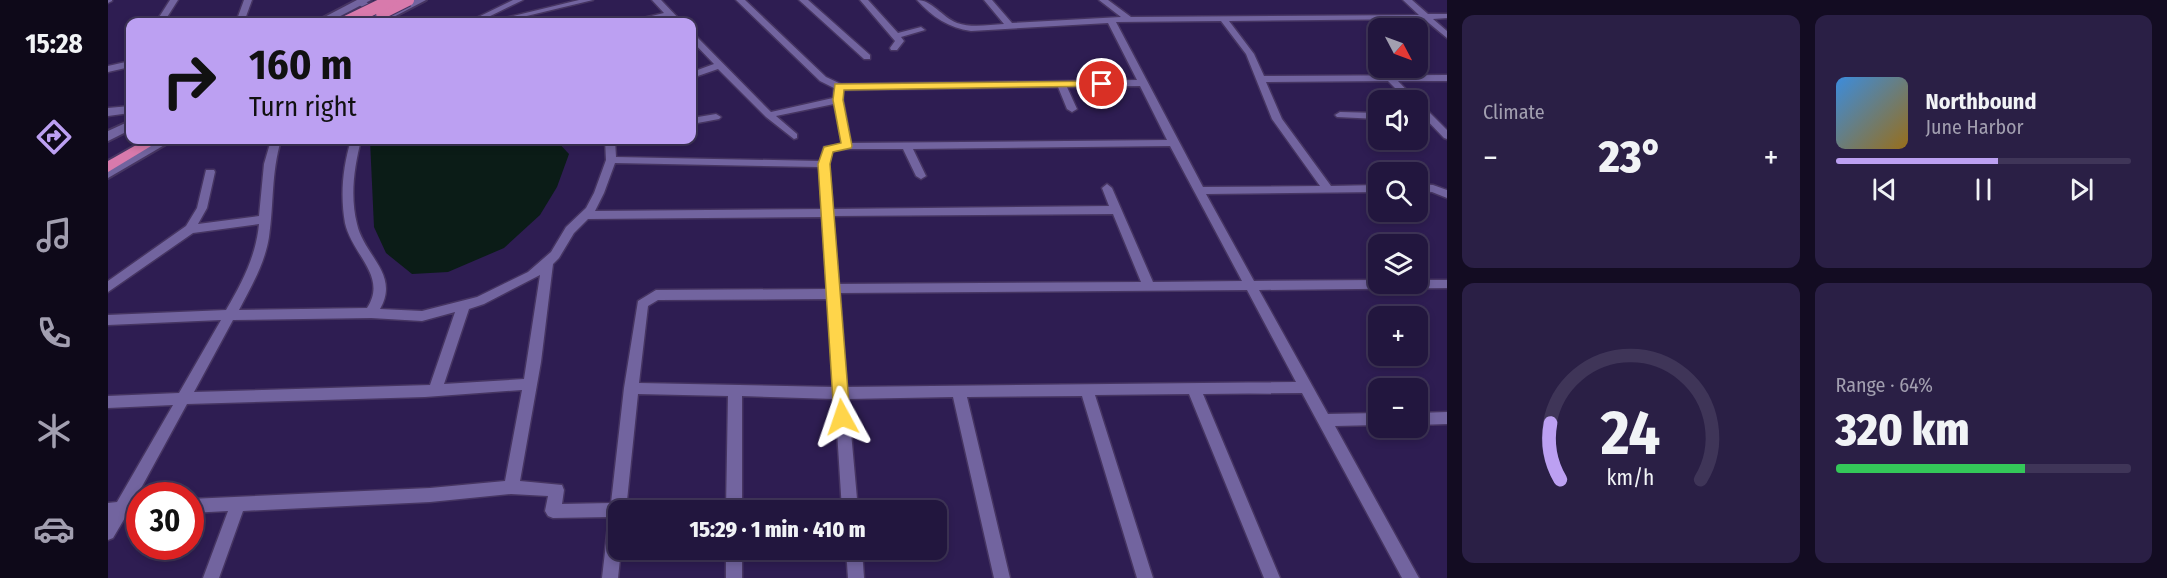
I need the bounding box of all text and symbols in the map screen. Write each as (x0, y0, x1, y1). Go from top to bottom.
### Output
north arrow (1368, 18, 1428, 78)
map controls (1368, 18, 1428, 438)
text: 15:28 (25, 28, 83, 60)
text: 160 m (249, 40, 352, 90)
icon: right (150, 42, 228, 120)
pin (1076, 58, 1127, 109)
icon: arrive (1085, 67, 1118, 100)
text: Northbound (1926, 88, 2036, 115)
button: sound (1368, 90, 1428, 150)
text: Turn right (249, 91, 357, 123)
text: Climate (1483, 100, 1545, 124)
text: June Harbor (1926, 115, 2024, 139)
icon: directions (33, 116, 75, 158)
text: 23° (1599, 130, 1663, 184)
text: − (1483, 138, 1498, 178)
text: + (1763, 138, 1779, 178)
button: search (1368, 162, 1428, 222)
icon: previous (1868, 173, 1901, 206)
icon: pause (1967, 173, 2000, 206)
icon: next (2065, 173, 2098, 206)
icon: music (33, 214, 75, 256)
button: layers (1368, 234, 1428, 294)
button: + (1368, 306, 1428, 366)
icon: phone (33, 312, 75, 354)
text: Range · 64% (1836, 373, 1933, 397)
button: − (1368, 378, 1428, 438)
position arrow (810, 385, 874, 449)
text: 24 (1600, 396, 1661, 471)
text: 320 km (1836, 403, 1970, 457)
icon: climate (33, 410, 75, 452)
text: km/h (1607, 465, 1655, 491)
speed limit sign: 30 (126, 482, 204, 560)
icon: car (33, 508, 75, 550)
text: 15:29 · 1 min · 410 m (690, 516, 865, 543)

